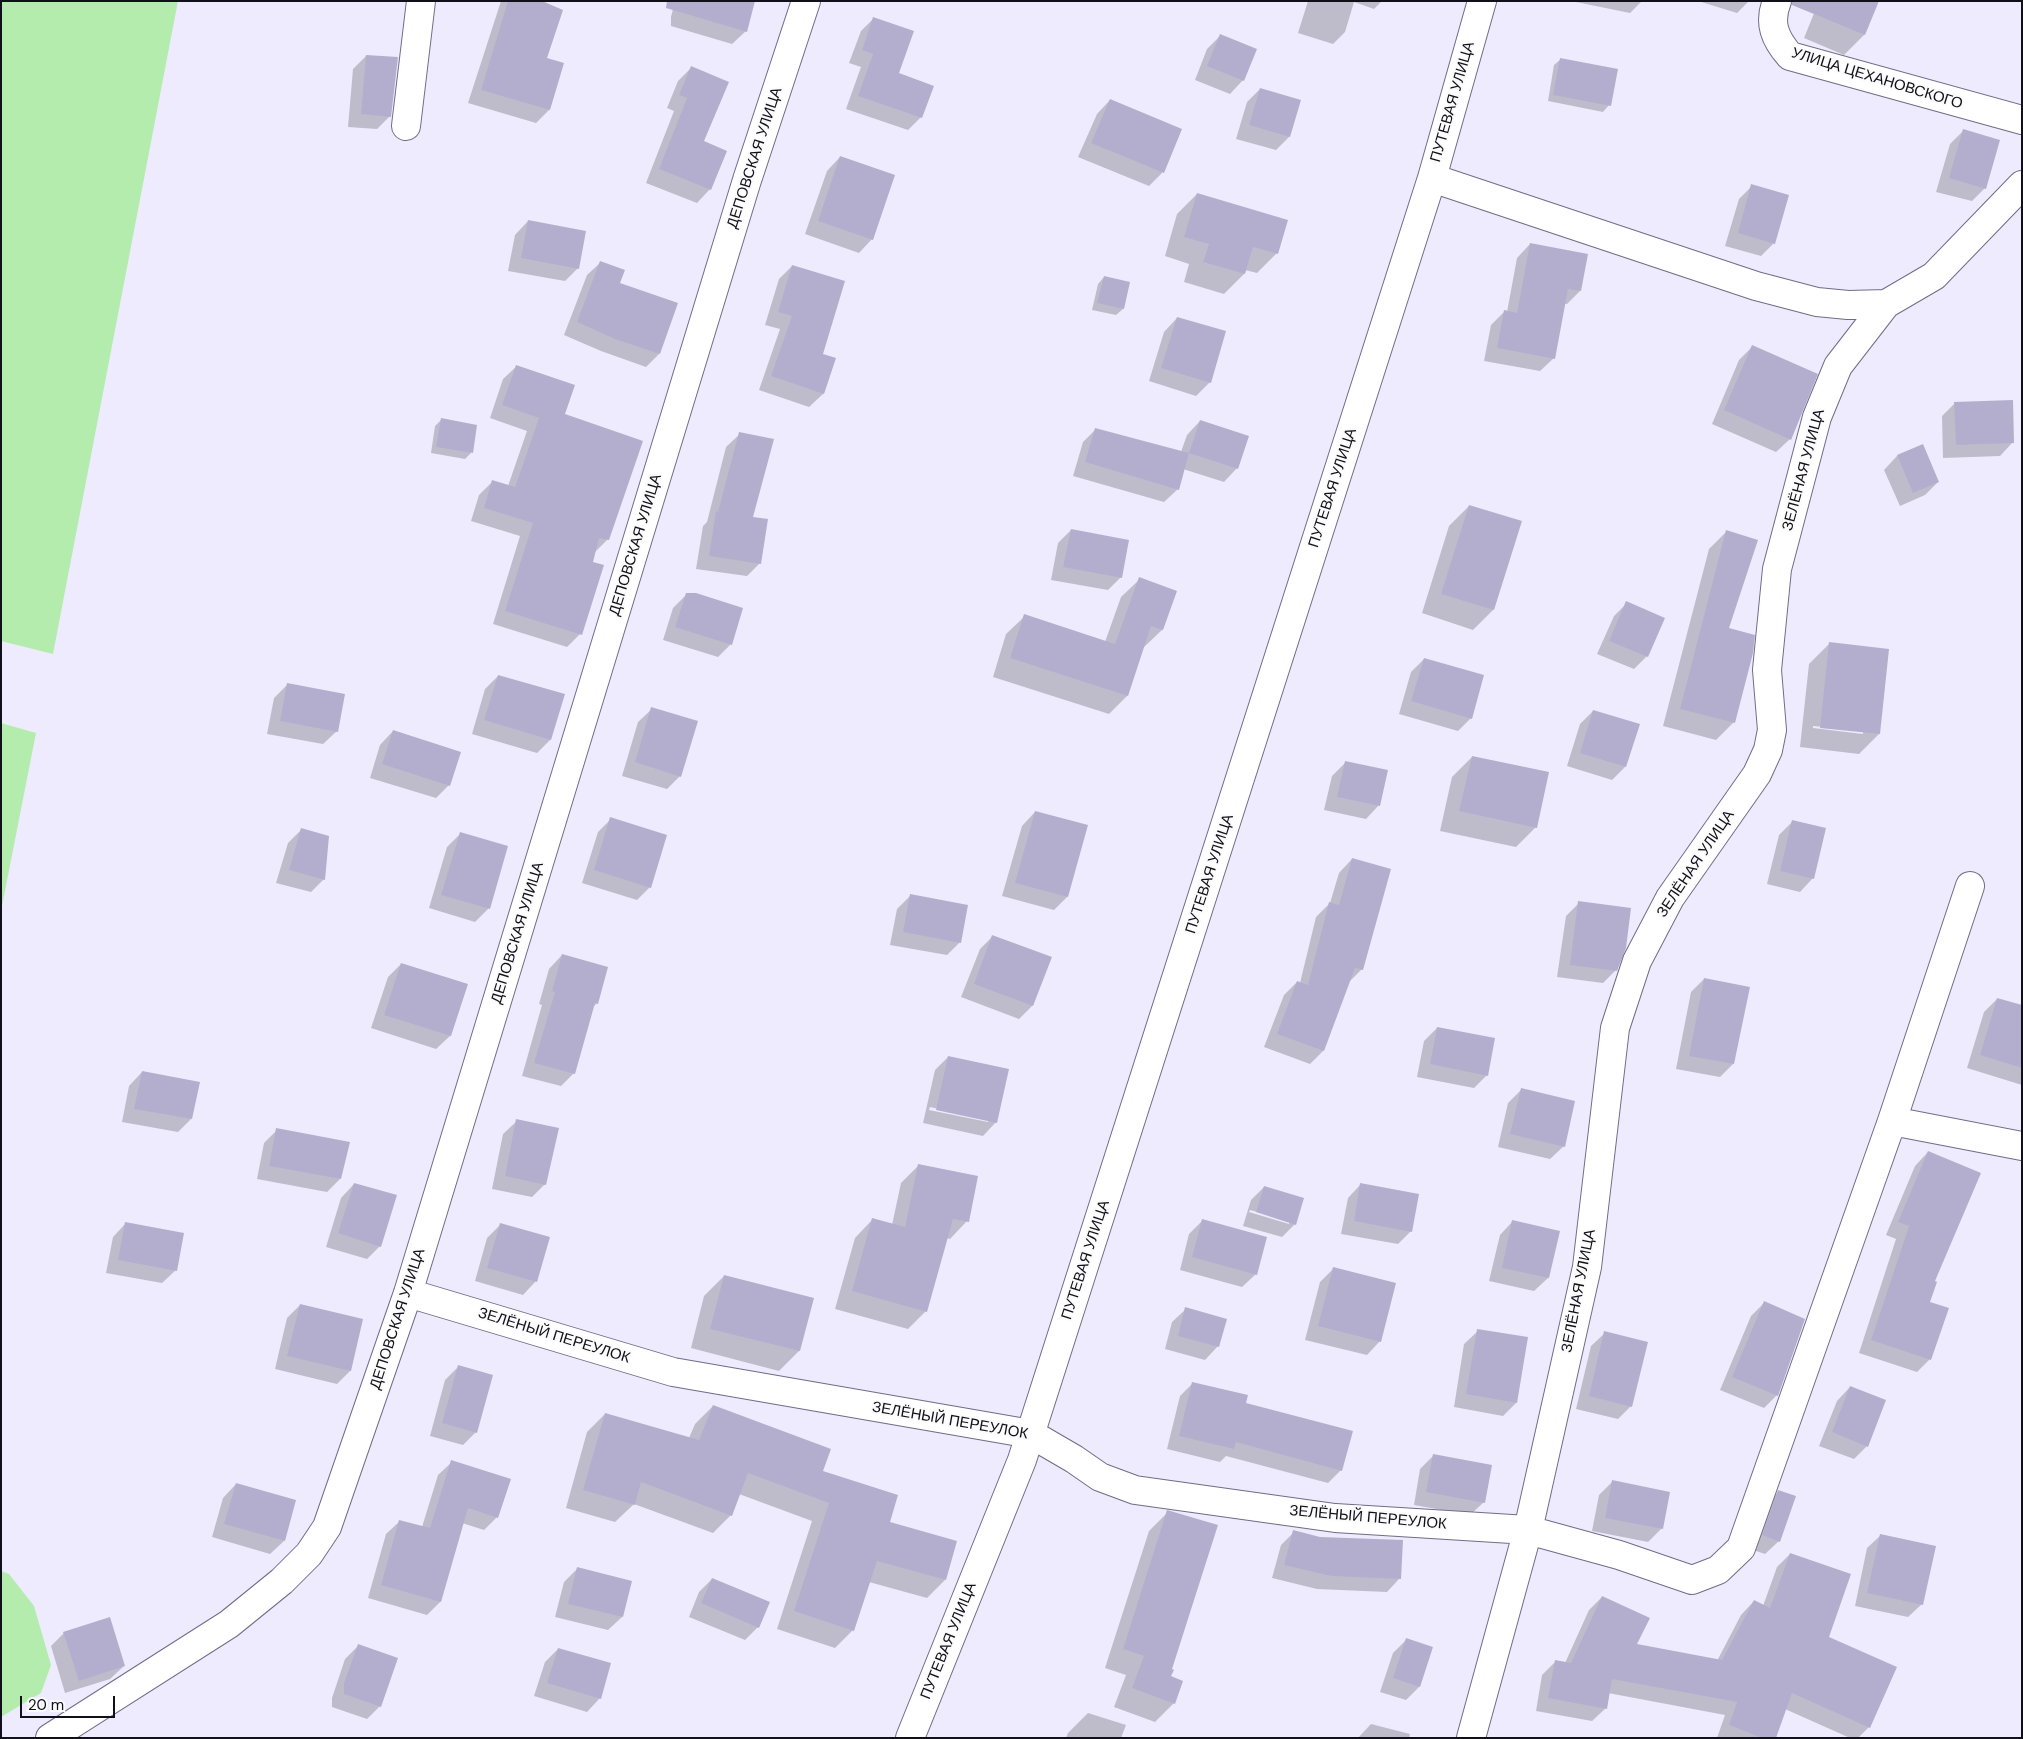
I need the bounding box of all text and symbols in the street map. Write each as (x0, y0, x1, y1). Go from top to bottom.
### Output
street label: ПУТЕВАЯ УЛИЦА (1427, 40, 1479, 164)
street label: УЛИЦА ЦЕХАНОВСКОГО (1789, 44, 1965, 114)
street label: ДЕПОВСКАЯ УЛИЦА (724, 85, 786, 231)
street label: ЗЕЛЁНАЯ УЛИЦА (1779, 407, 1829, 533)
street label: ПУТЕВАЯ УЛИЦА (1305, 426, 1361, 550)
street label: ДЕПОВСКАЯ УЛИЦА (606, 472, 666, 618)
street label: ЗЕЛЁНАЯ УЛИЦА (1653, 807, 1739, 921)
street label: ПУТЕВАЯ УЛИЦА (1182, 812, 1238, 936)
street label: ДЕПОВСКАЯ УЛИЦА (488, 860, 548, 1006)
street label: ПУТЕВАЯ УЛИЦА (1058, 1198, 1114, 1322)
street label: ЗЕЛЁНАЯ УЛИЦА (1558, 1228, 1600, 1354)
street label: ДЕПОВСКАЯ УЛИЦА (367, 1246, 429, 1392)
street label: ЗЕЛЁНЫЙ ПЕРЕУЛОК (476, 1304, 632, 1368)
street label: ЗЕЛЁНЫЙ ПЕРЕУЛОК (871, 1398, 1029, 1444)
street label: ЗЕЛЁНЫЙ ПЕРЕУЛОК (1289, 1502, 1447, 1534)
street label: ПУТЕВАЯ УЛИЦА (917, 1580, 981, 1702)
scale bar (22, 1686, 118, 1718)
text: 20 m (28, 1695, 64, 1715)

